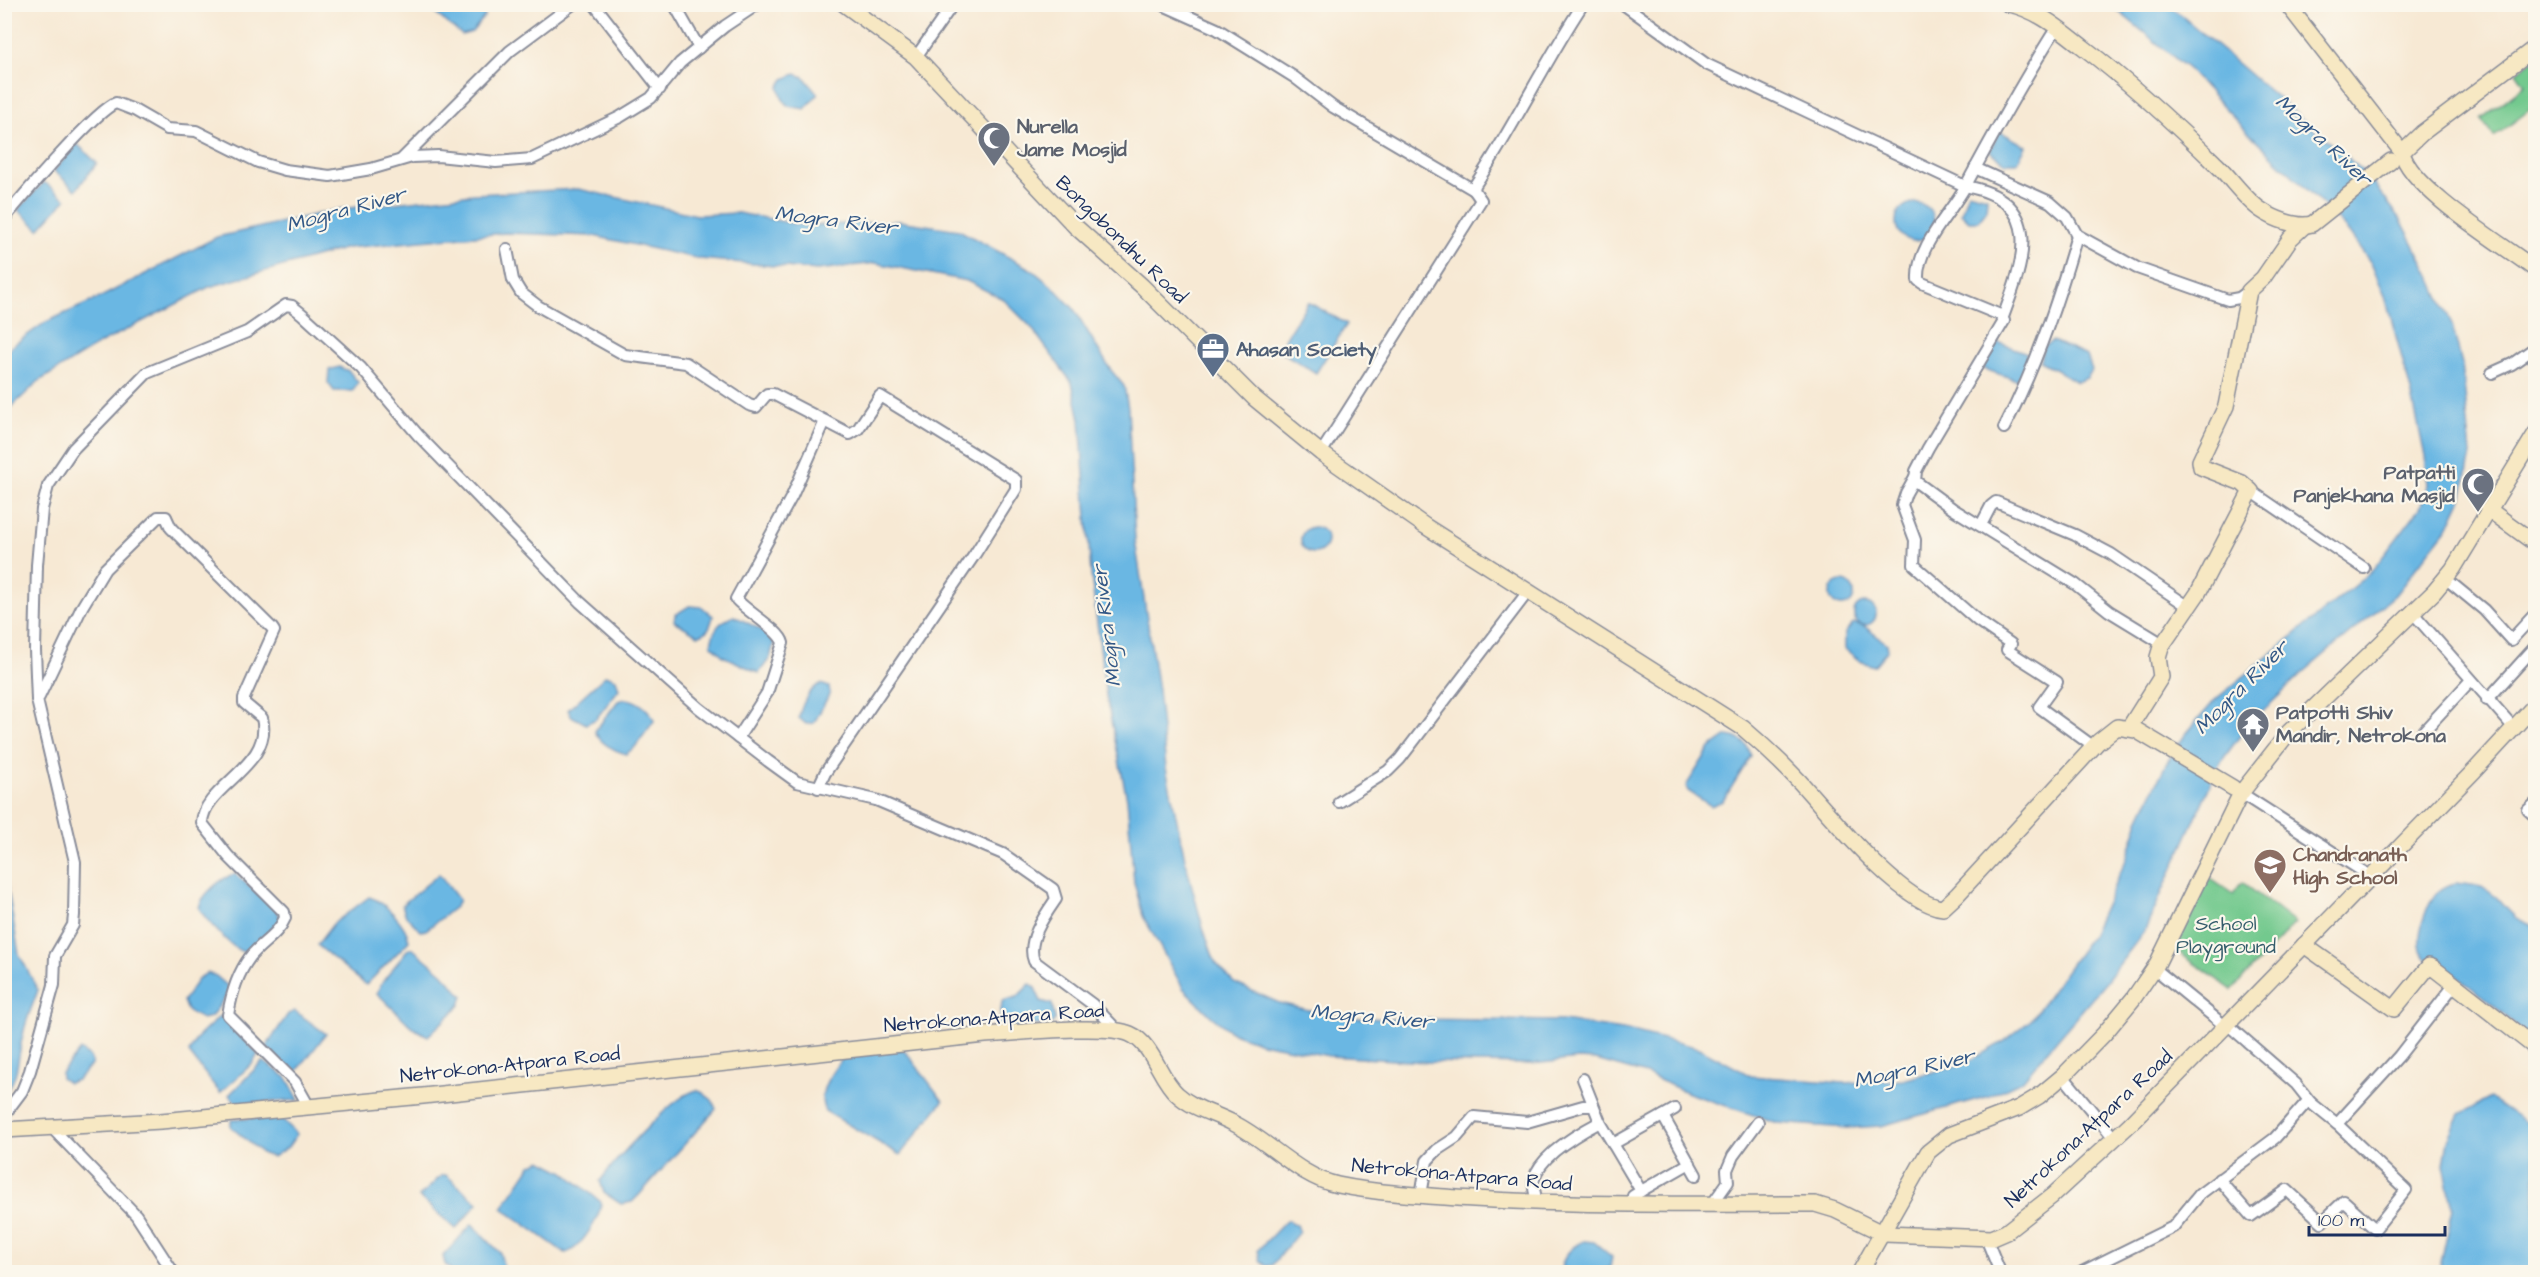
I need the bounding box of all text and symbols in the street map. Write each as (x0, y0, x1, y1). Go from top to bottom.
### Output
water label: Mogra River (2268, 88, 2380, 195)
place label: Nurella Jame Mosjid (1016, 113, 1128, 164)
mosque icon: Nurella Jame Mosjid (976, 120, 1012, 167)
street label: Bongobondhu Road (1048, 169, 1194, 311)
water label: Mogra River (283, 179, 412, 240)
water label: Mogra River (773, 199, 901, 244)
office icon: Ahasan Society (1195, 331, 1231, 378)
place label: Ahasan Society (1236, 336, 1377, 365)
place label: Patpatti Panjekhana Masjid (2294, 459, 2456, 510)
mosque icon: Patpatti Panjekhana Masjid (2460, 466, 2496, 513)
water label: Mogra River (1084, 561, 1129, 689)
water label: Mogra River (2188, 632, 2297, 742)
place label: Patpotti Shiv Mandir, Netrokona (2276, 699, 2447, 750)
temple icon: Patpotti Shiv Mandir, Netrokona (2235, 706, 2271, 753)
place label: Chandranath High School (2293, 841, 2408, 893)
school or university icon: Chandranath High School (2252, 847, 2288, 894)
park label: School Playground (2176, 910, 2276, 962)
street label: Netrokona-Atpara Road (883, 996, 1105, 1040)
water label: Mogra River (1309, 997, 1437, 1037)
street label: Netrokona-Atpara Road (399, 1040, 621, 1090)
water label: Mogra River (1851, 1041, 1980, 1096)
street label: Netrokona-Atpara Road (1998, 1043, 2179, 1214)
street label: Netrokona-Atpara Road (1351, 1151, 1573, 1199)
scale bar (2309, 1199, 2446, 1237)
text: 100 m (2318, 1208, 2364, 1233)

